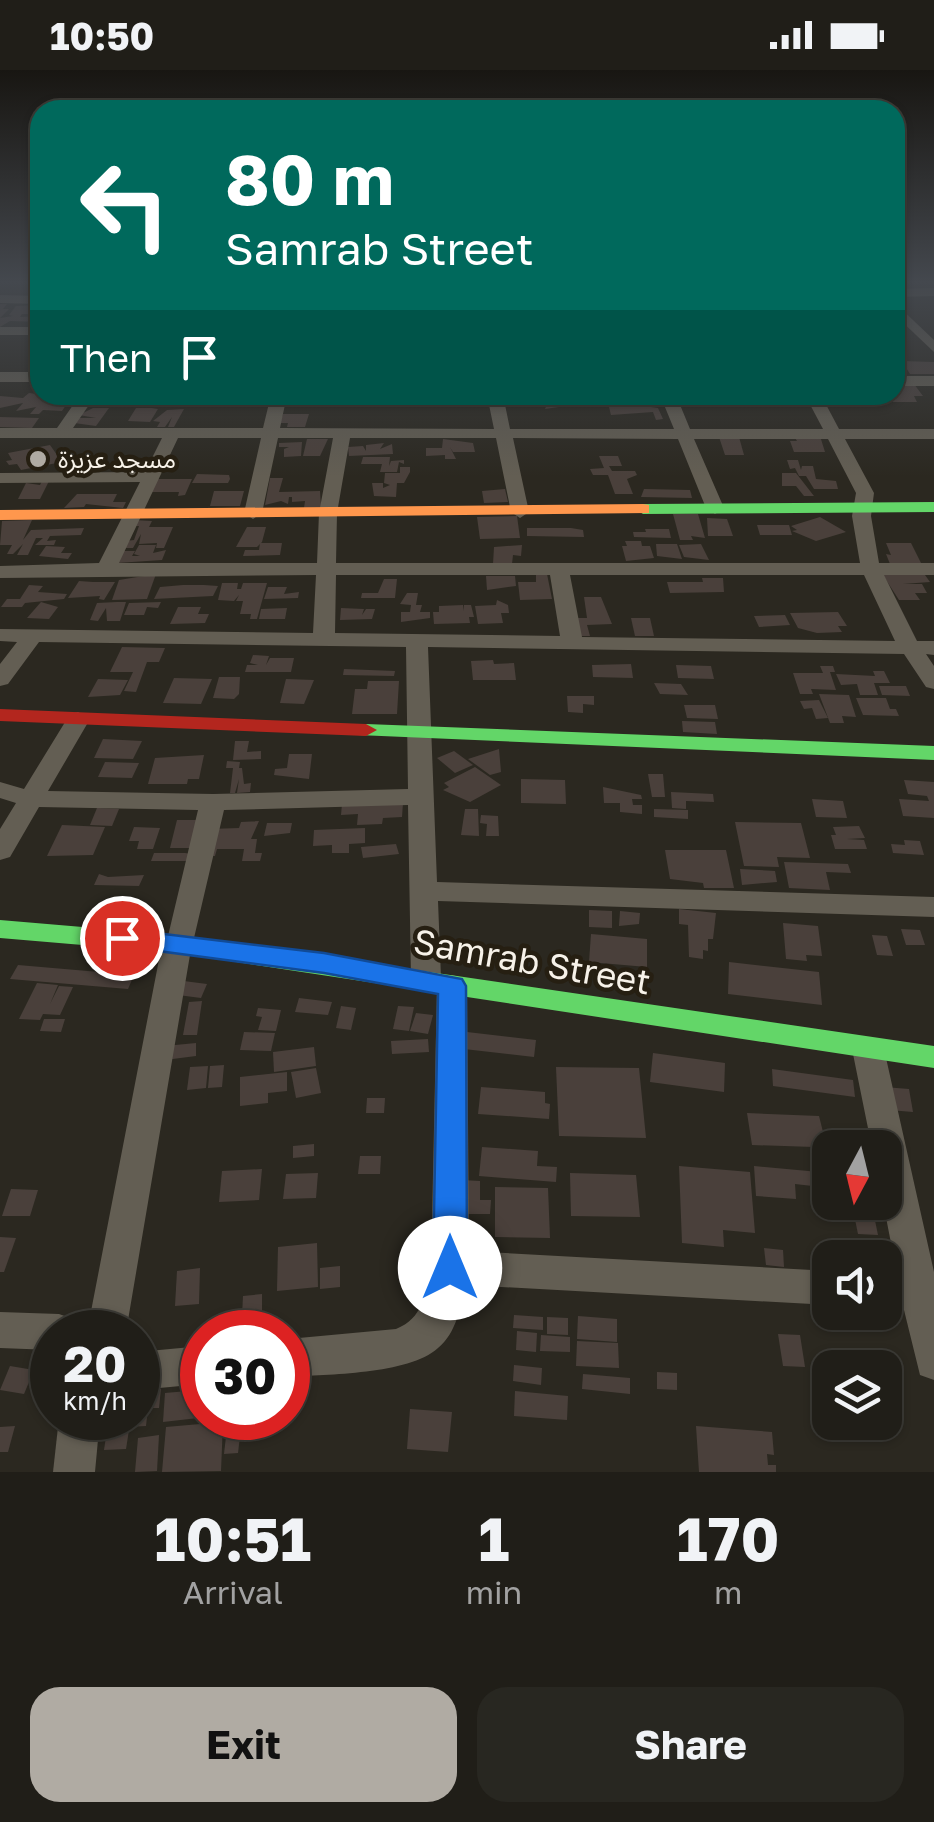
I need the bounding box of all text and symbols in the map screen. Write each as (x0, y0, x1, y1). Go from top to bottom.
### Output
text: 10:50 (50, 13, 154, 58)
text: 80 m (225, 136, 394, 220)
icon: left (60, 140, 190, 270)
text: Samrab Street (225, 221, 534, 275)
icon: arrive (172, 330, 227, 385)
text: Then (60, 335, 152, 380)
place label: مسجد عزيزة (58, 443, 176, 474)
marker: مسجد عزيزة (27, 448, 49, 470)
pin (80, 896, 165, 981)
icon: arrive (95, 911, 150, 966)
street label: Samrab Street (410, 919, 654, 1003)
north arrow (812, 1130, 902, 1220)
map controls (812, 1130, 902, 1440)
position arrow (398, 1216, 502, 1320)
button: sound (812, 1240, 902, 1330)
speed limit sign: 30 (180, 1310, 310, 1440)
text: 20 (63, 1333, 126, 1393)
button: layers (812, 1350, 902, 1440)
text: km/h (63, 1385, 127, 1416)
text: 10:51 (155, 1502, 311, 1574)
text: 1 (479, 1502, 509, 1574)
text: 170 (677, 1502, 779, 1574)
text: Arrival (183, 1573, 283, 1611)
text: min (466, 1573, 522, 1611)
text: m (714, 1573, 742, 1611)
button: Exit (30, 1687, 457, 1802)
button: Share (477, 1687, 904, 1802)

